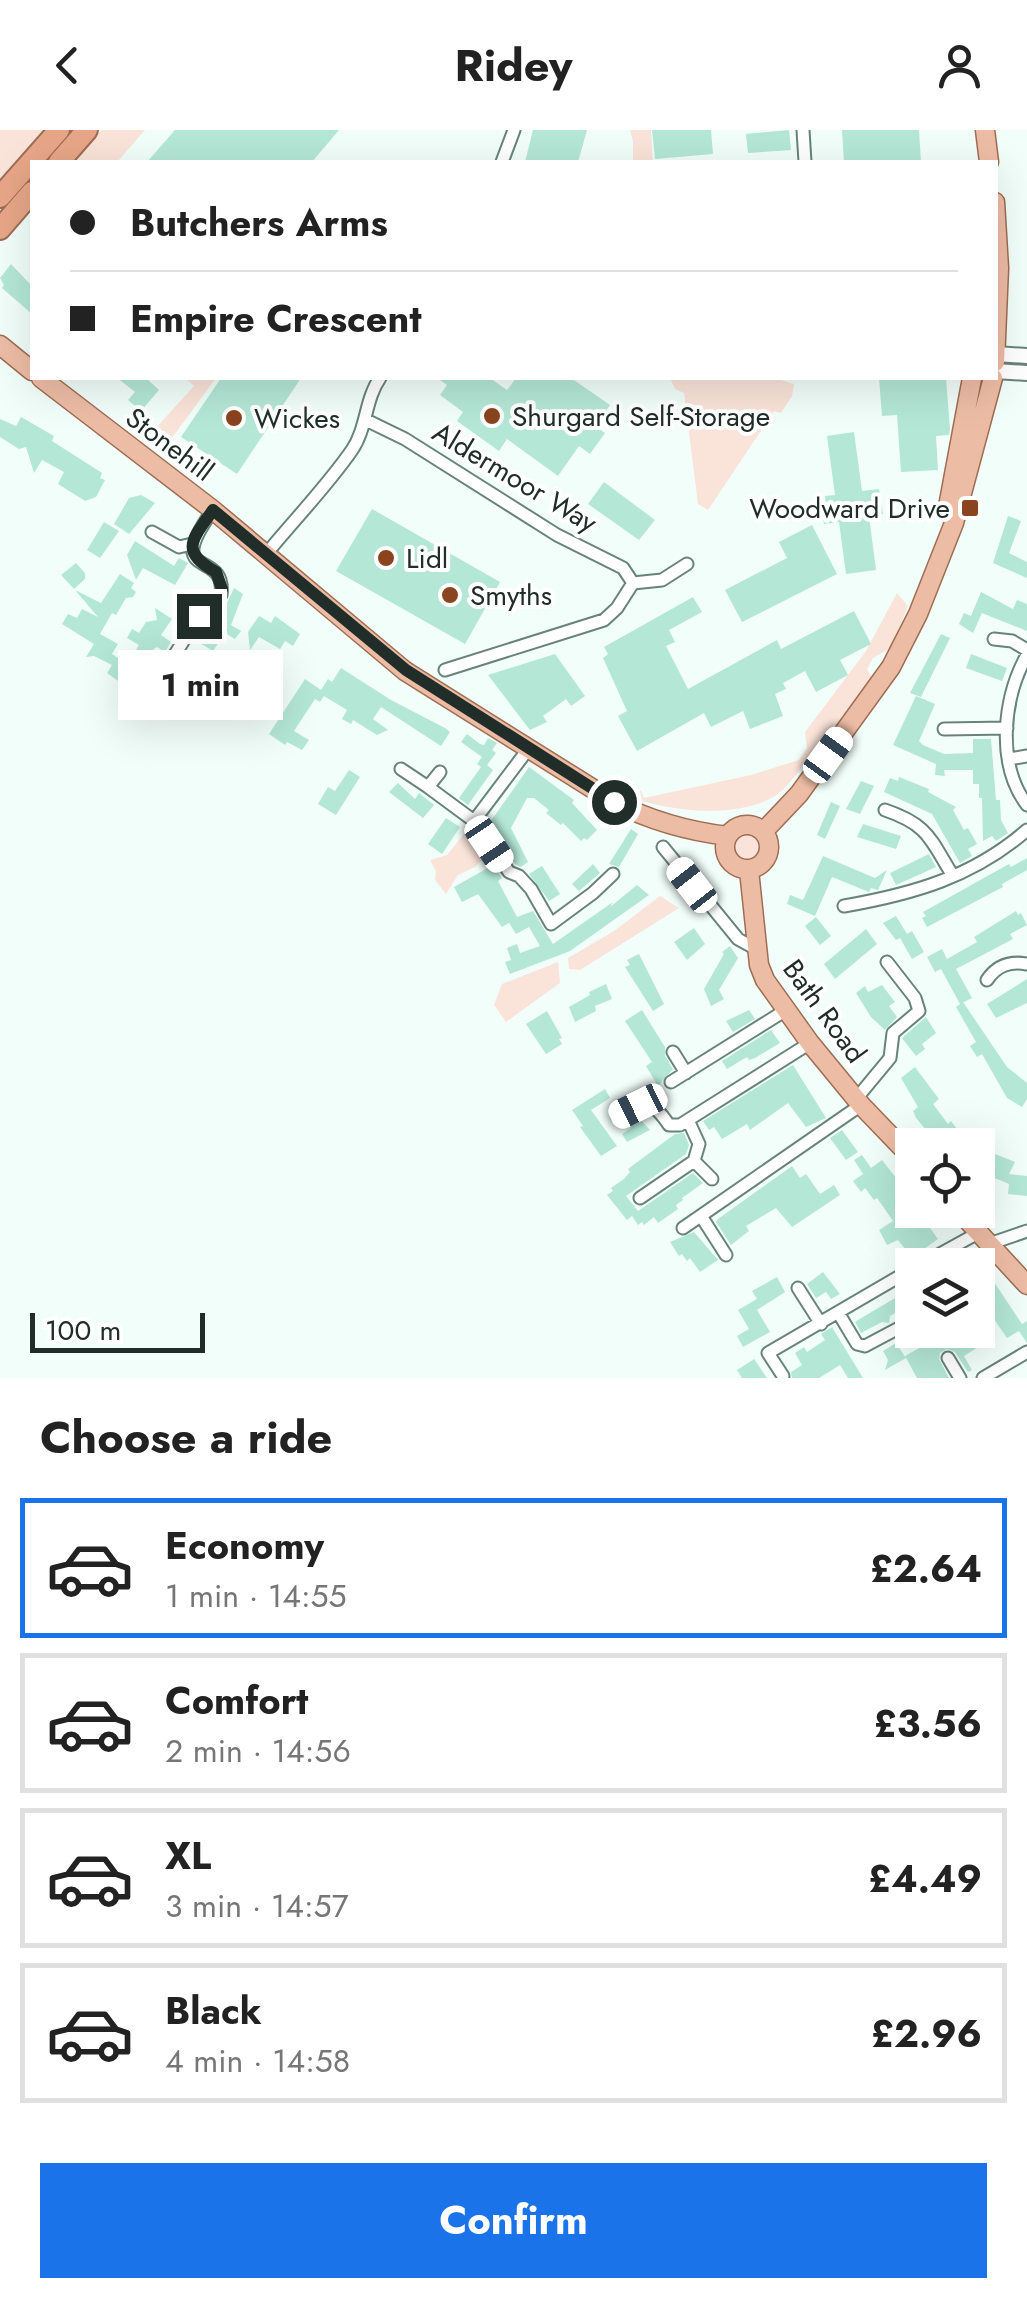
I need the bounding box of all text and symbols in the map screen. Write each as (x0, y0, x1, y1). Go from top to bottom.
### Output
text: Ridey (455, 33, 572, 98)
icon: back (40, 38, 95, 93)
icon: person (932, 38, 987, 93)
text: Butchers Arms (130, 195, 388, 250)
text: Empire Crescent (130, 291, 422, 346)
place label: Shurgard Self-Storage (512, 396, 770, 437)
street label: Stonehill (117, 398, 223, 491)
place label: Wickes (254, 398, 340, 439)
marker: Shurgard Self-Storage (481, 405, 503, 427)
marker: Wickes (223, 407, 245, 429)
street label: Aldermoor Way (425, 412, 606, 543)
place label: Woodward Drive (749, 488, 950, 529)
marker: Woodward Drive (959, 497, 981, 519)
place label: Lidl (406, 538, 448, 579)
marker: Lidl (375, 547, 397, 569)
place label: Smyths (470, 575, 552, 616)
marker: Smyths (439, 584, 461, 606)
route end (177, 594, 222, 639)
callout: 1 min (116, 651, 282, 721)
text: 1 min (161, 662, 240, 708)
car (798, 722, 858, 788)
route start (592, 780, 637, 825)
car (460, 811, 518, 877)
car (662, 852, 722, 918)
street label: Bath Road (773, 951, 876, 1072)
car (604, 1079, 672, 1133)
map controls (895, 1128, 995, 1348)
button: locate (895, 1128, 995, 1228)
button: layers (895, 1248, 995, 1348)
scale bar (30, 1308, 205, 1352)
text: 100 m (45, 1310, 121, 1351)
text: Choose a ride (40, 1405, 332, 1470)
text: Economy (165, 1518, 324, 1573)
icon: car (45, 1523, 135, 1613)
text: £2.64 (870, 1541, 982, 1596)
text: 1 min · 14:55 (165, 1573, 347, 1619)
text: Comfort (165, 1673, 308, 1728)
icon: car (45, 1678, 135, 1768)
text: £3.56 (874, 1696, 982, 1751)
text: 2 min · 14:56 (165, 1728, 351, 1774)
text: XL (165, 1828, 211, 1883)
icon: car (45, 1833, 135, 1923)
text: £4.49 (868, 1851, 982, 1906)
text: 3 min · 14:57 (165, 1883, 348, 1929)
text: Black (165, 1983, 262, 2038)
icon: car (45, 1988, 135, 2078)
text: £2.96 (871, 2006, 982, 2061)
text: 4 min · 14:58 (165, 2038, 350, 2084)
button: Confirm (40, 2163, 987, 2278)

